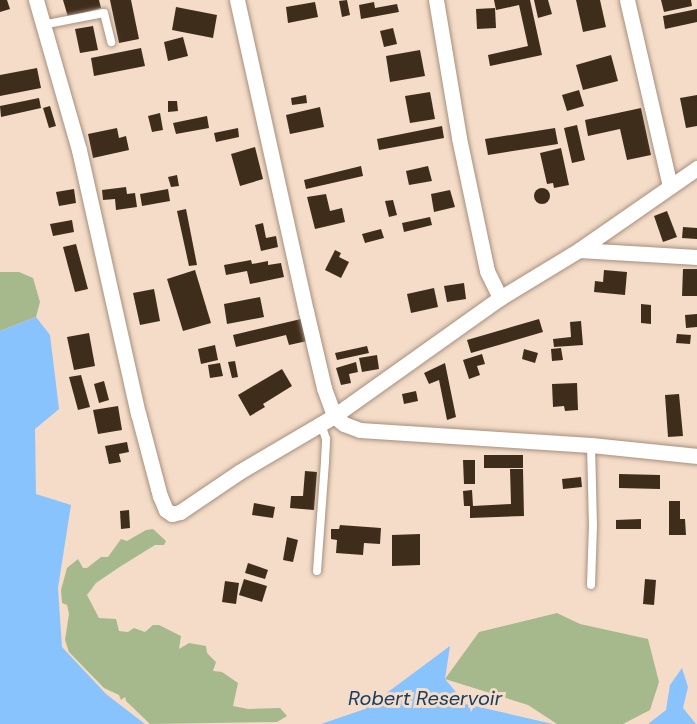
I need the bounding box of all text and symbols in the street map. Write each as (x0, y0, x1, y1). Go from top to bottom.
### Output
water label: Robert Reservoir (348, 686, 502, 710)

